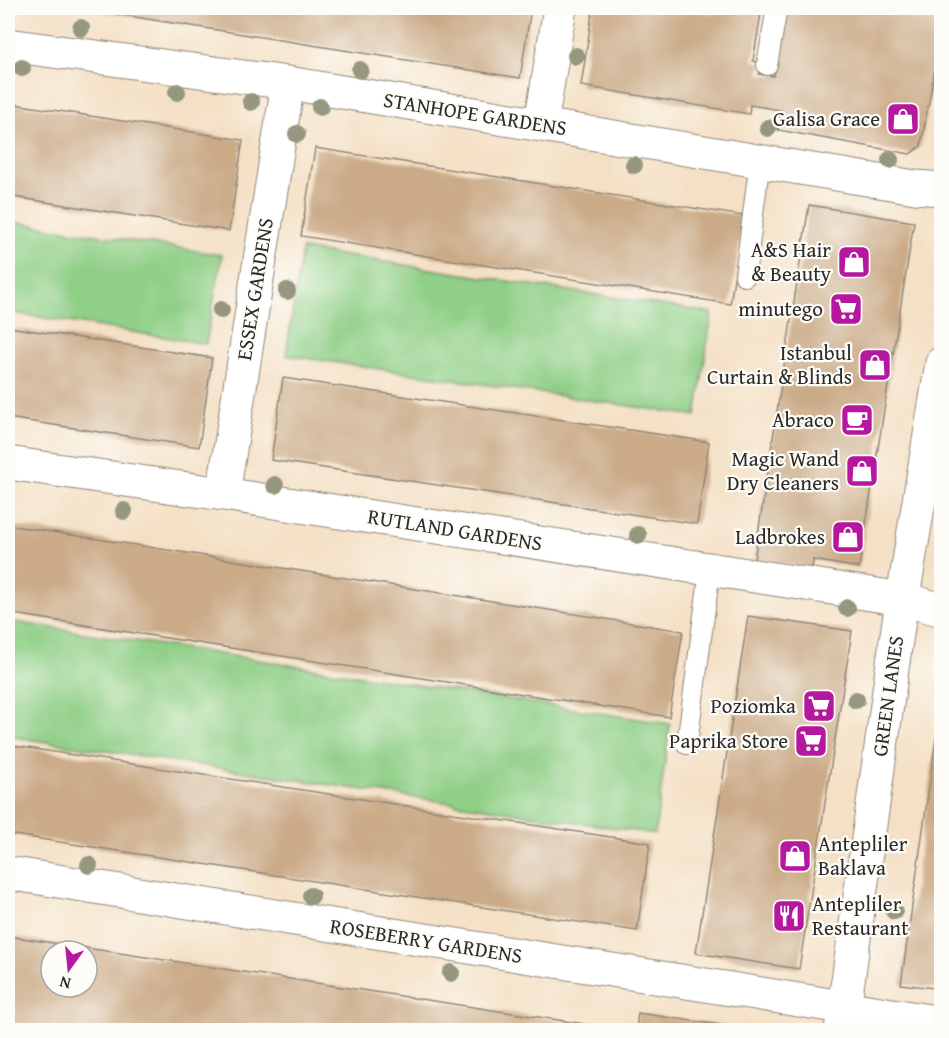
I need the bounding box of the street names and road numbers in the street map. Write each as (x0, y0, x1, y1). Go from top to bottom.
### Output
street label: STANHOPE GARDENS (381, 84, 569, 143)
street label: ESSEX GARDENS (228, 215, 281, 362)
street label: RUTLAND GARDENS (366, 500, 545, 559)
street label: GREEN LANES (864, 634, 911, 758)
street label: ROSEBERRY GARDENS (328, 910, 524, 971)

